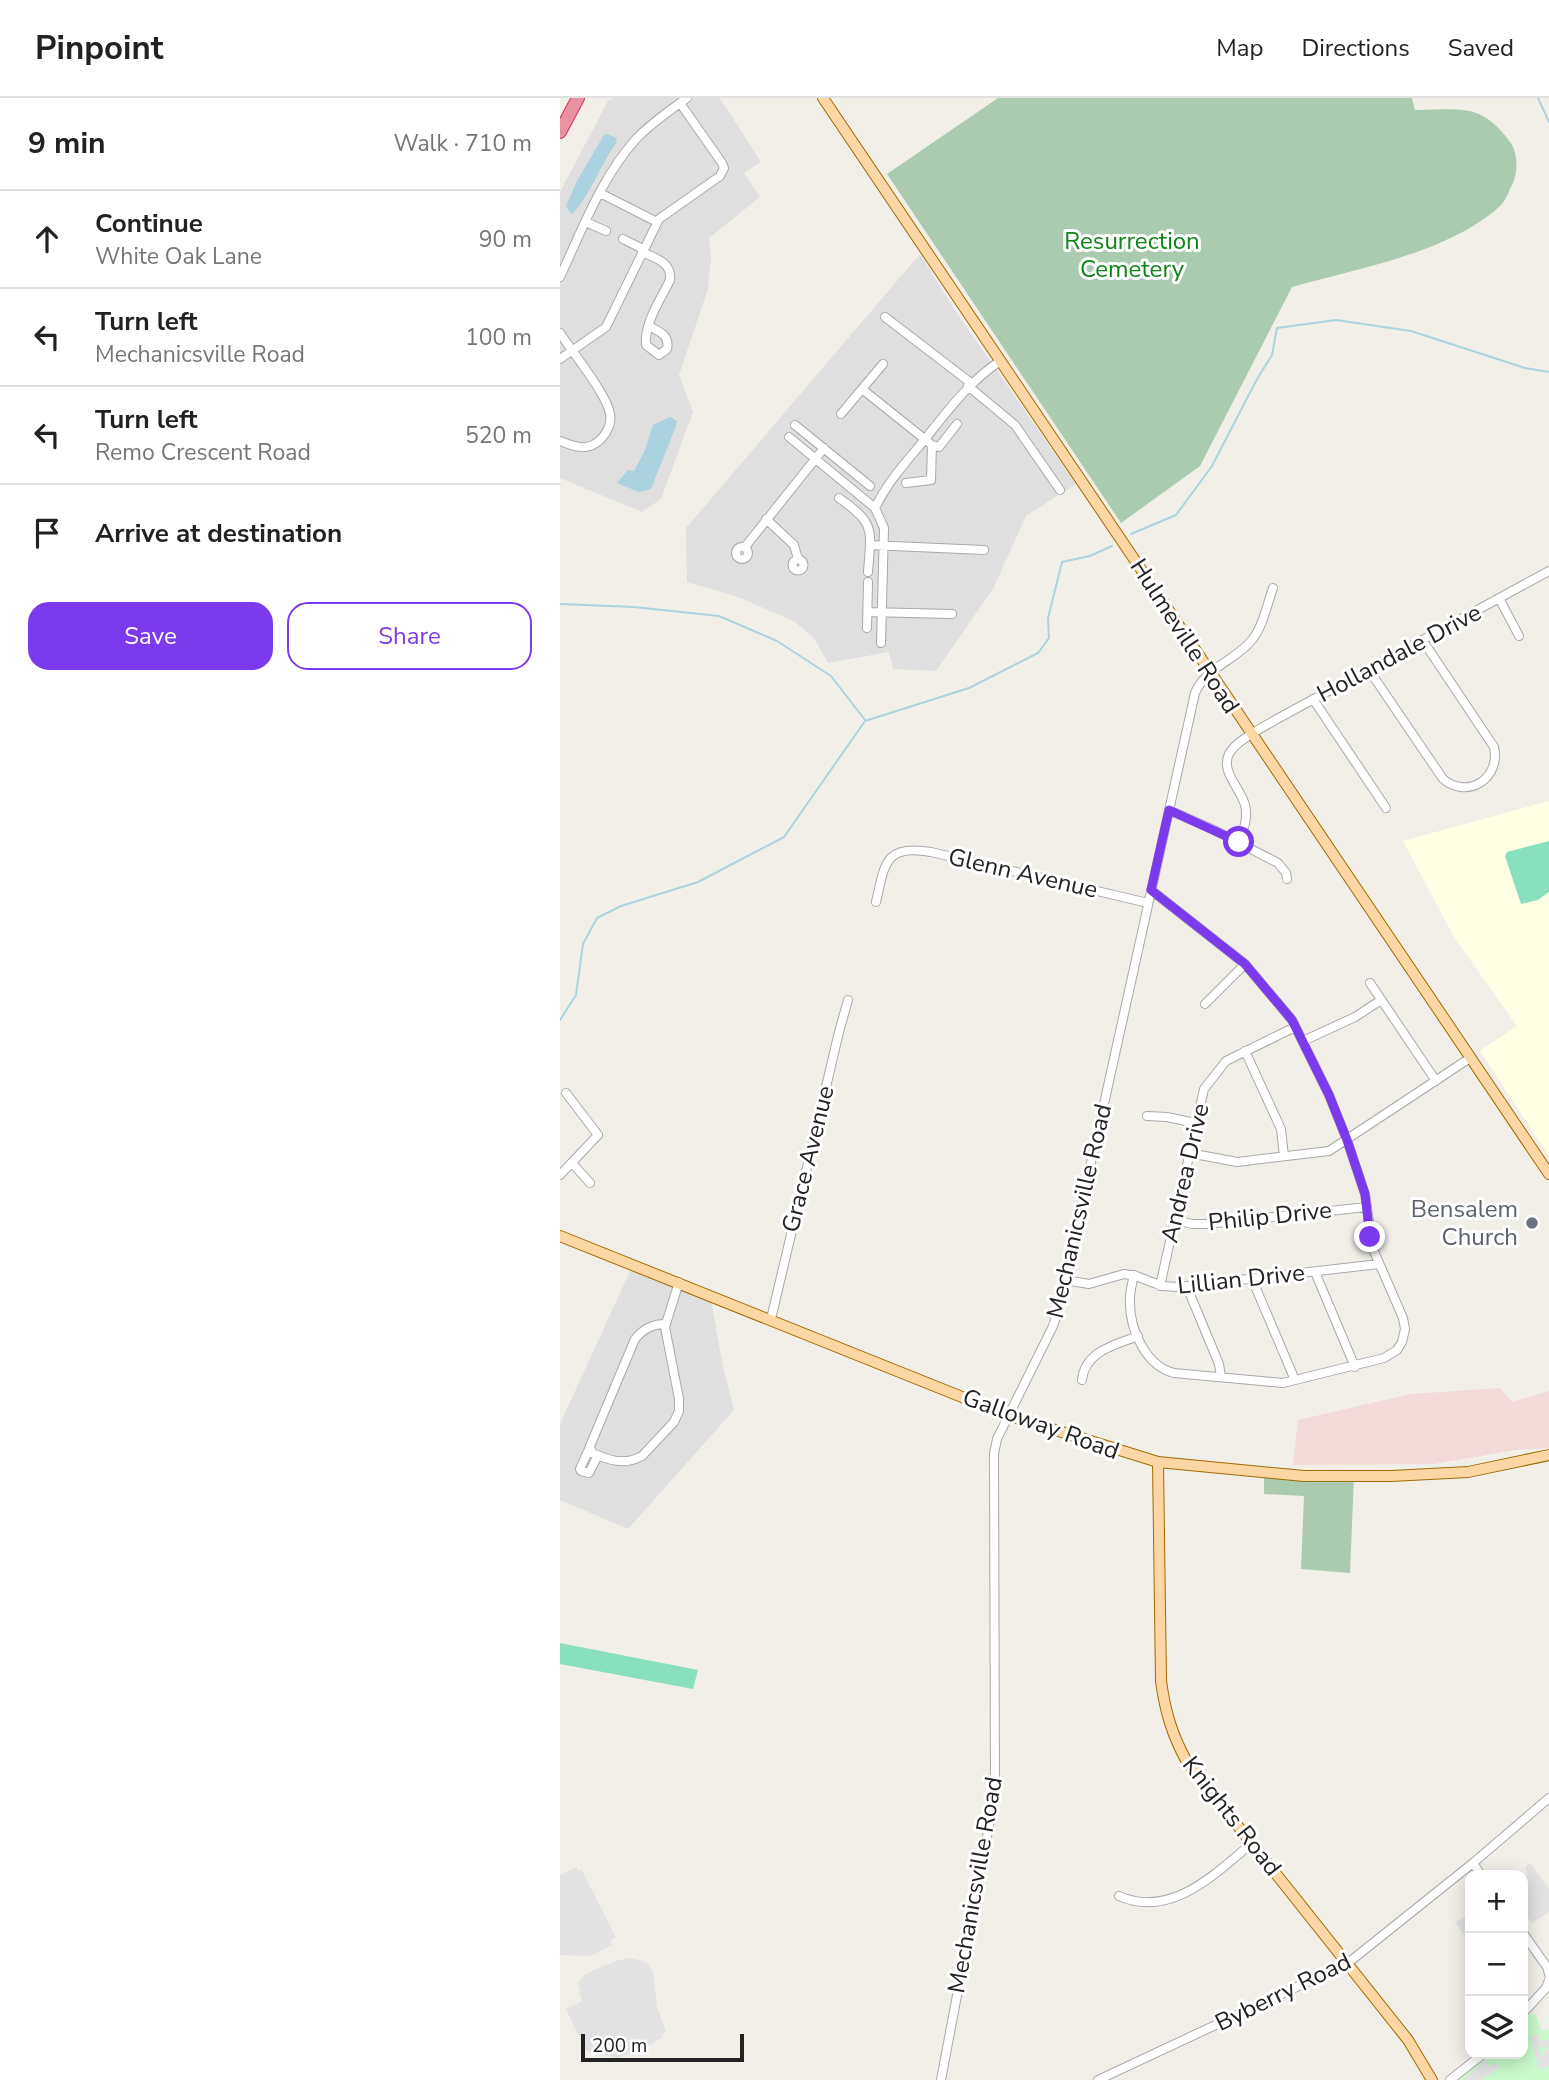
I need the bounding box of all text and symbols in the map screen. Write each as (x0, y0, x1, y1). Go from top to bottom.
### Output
text: Pinpoint (35, 26, 163, 71)
text: Map (1216, 32, 1263, 64)
text: Directions (1301, 32, 1410, 64)
text: Saved (1448, 32, 1514, 64)
text: 9 min (28, 123, 106, 164)
text: Walk · 710 m (393, 128, 532, 159)
text: Continue (95, 206, 203, 241)
icon: ahead (28, 220, 66, 258)
text: 90 m (479, 224, 532, 255)
park label: Resurrection Cemetery (1064, 225, 1200, 285)
text: White Oak Lane (95, 241, 262, 272)
text: Turn left (95, 304, 198, 339)
icon: left (28, 318, 66, 356)
text: 100 m (465, 322, 532, 353)
text: Mechanicsville Road (95, 339, 305, 370)
text: Turn left (95, 402, 198, 437)
icon: left (28, 416, 66, 454)
text: 520 m (465, 420, 532, 451)
text: Remo Crescent Road (95, 437, 311, 468)
icon: arrive (28, 514, 66, 552)
text: Arrive at destination (95, 516, 342, 551)
street label: Hulmeville Road (1123, 552, 1247, 720)
street label: Hollandale Drive (1311, 596, 1487, 710)
button: Save (28, 602, 273, 670)
button: Share (287, 602, 532, 670)
route start (1223, 826, 1254, 857)
street label: Glenn Avenue (945, 840, 1101, 906)
street label: Grace Avenue (774, 1082, 842, 1236)
street label: Andrea Drive (1153, 1100, 1217, 1246)
street label: Mechanicsville Road (1039, 1101, 1119, 1321)
place label: Bensalem Church (1411, 1193, 1518, 1253)
street label: Philip Drive (1207, 1194, 1333, 1238)
marker: Bensalem Church (1524, 1215, 1540, 1231)
route end (1354, 1221, 1385, 1252)
street label: Lillian Drive (1176, 1256, 1306, 1302)
street label: Galloway Road (958, 1381, 1124, 1467)
street label: Knights Road (1175, 1749, 1289, 1883)
street label: Mechanicsville Road (940, 1774, 1010, 1996)
map controls (1465, 1870, 1528, 2059)
button: + (1465, 1870, 1528, 1933)
button: − (1465, 1933, 1528, 1996)
street label: Byberry Road (1210, 1945, 1356, 2039)
button: layers (1465, 1996, 1528, 2059)
scale bar (581, 2031, 744, 2063)
text: 200 m (592, 2033, 647, 2059)

